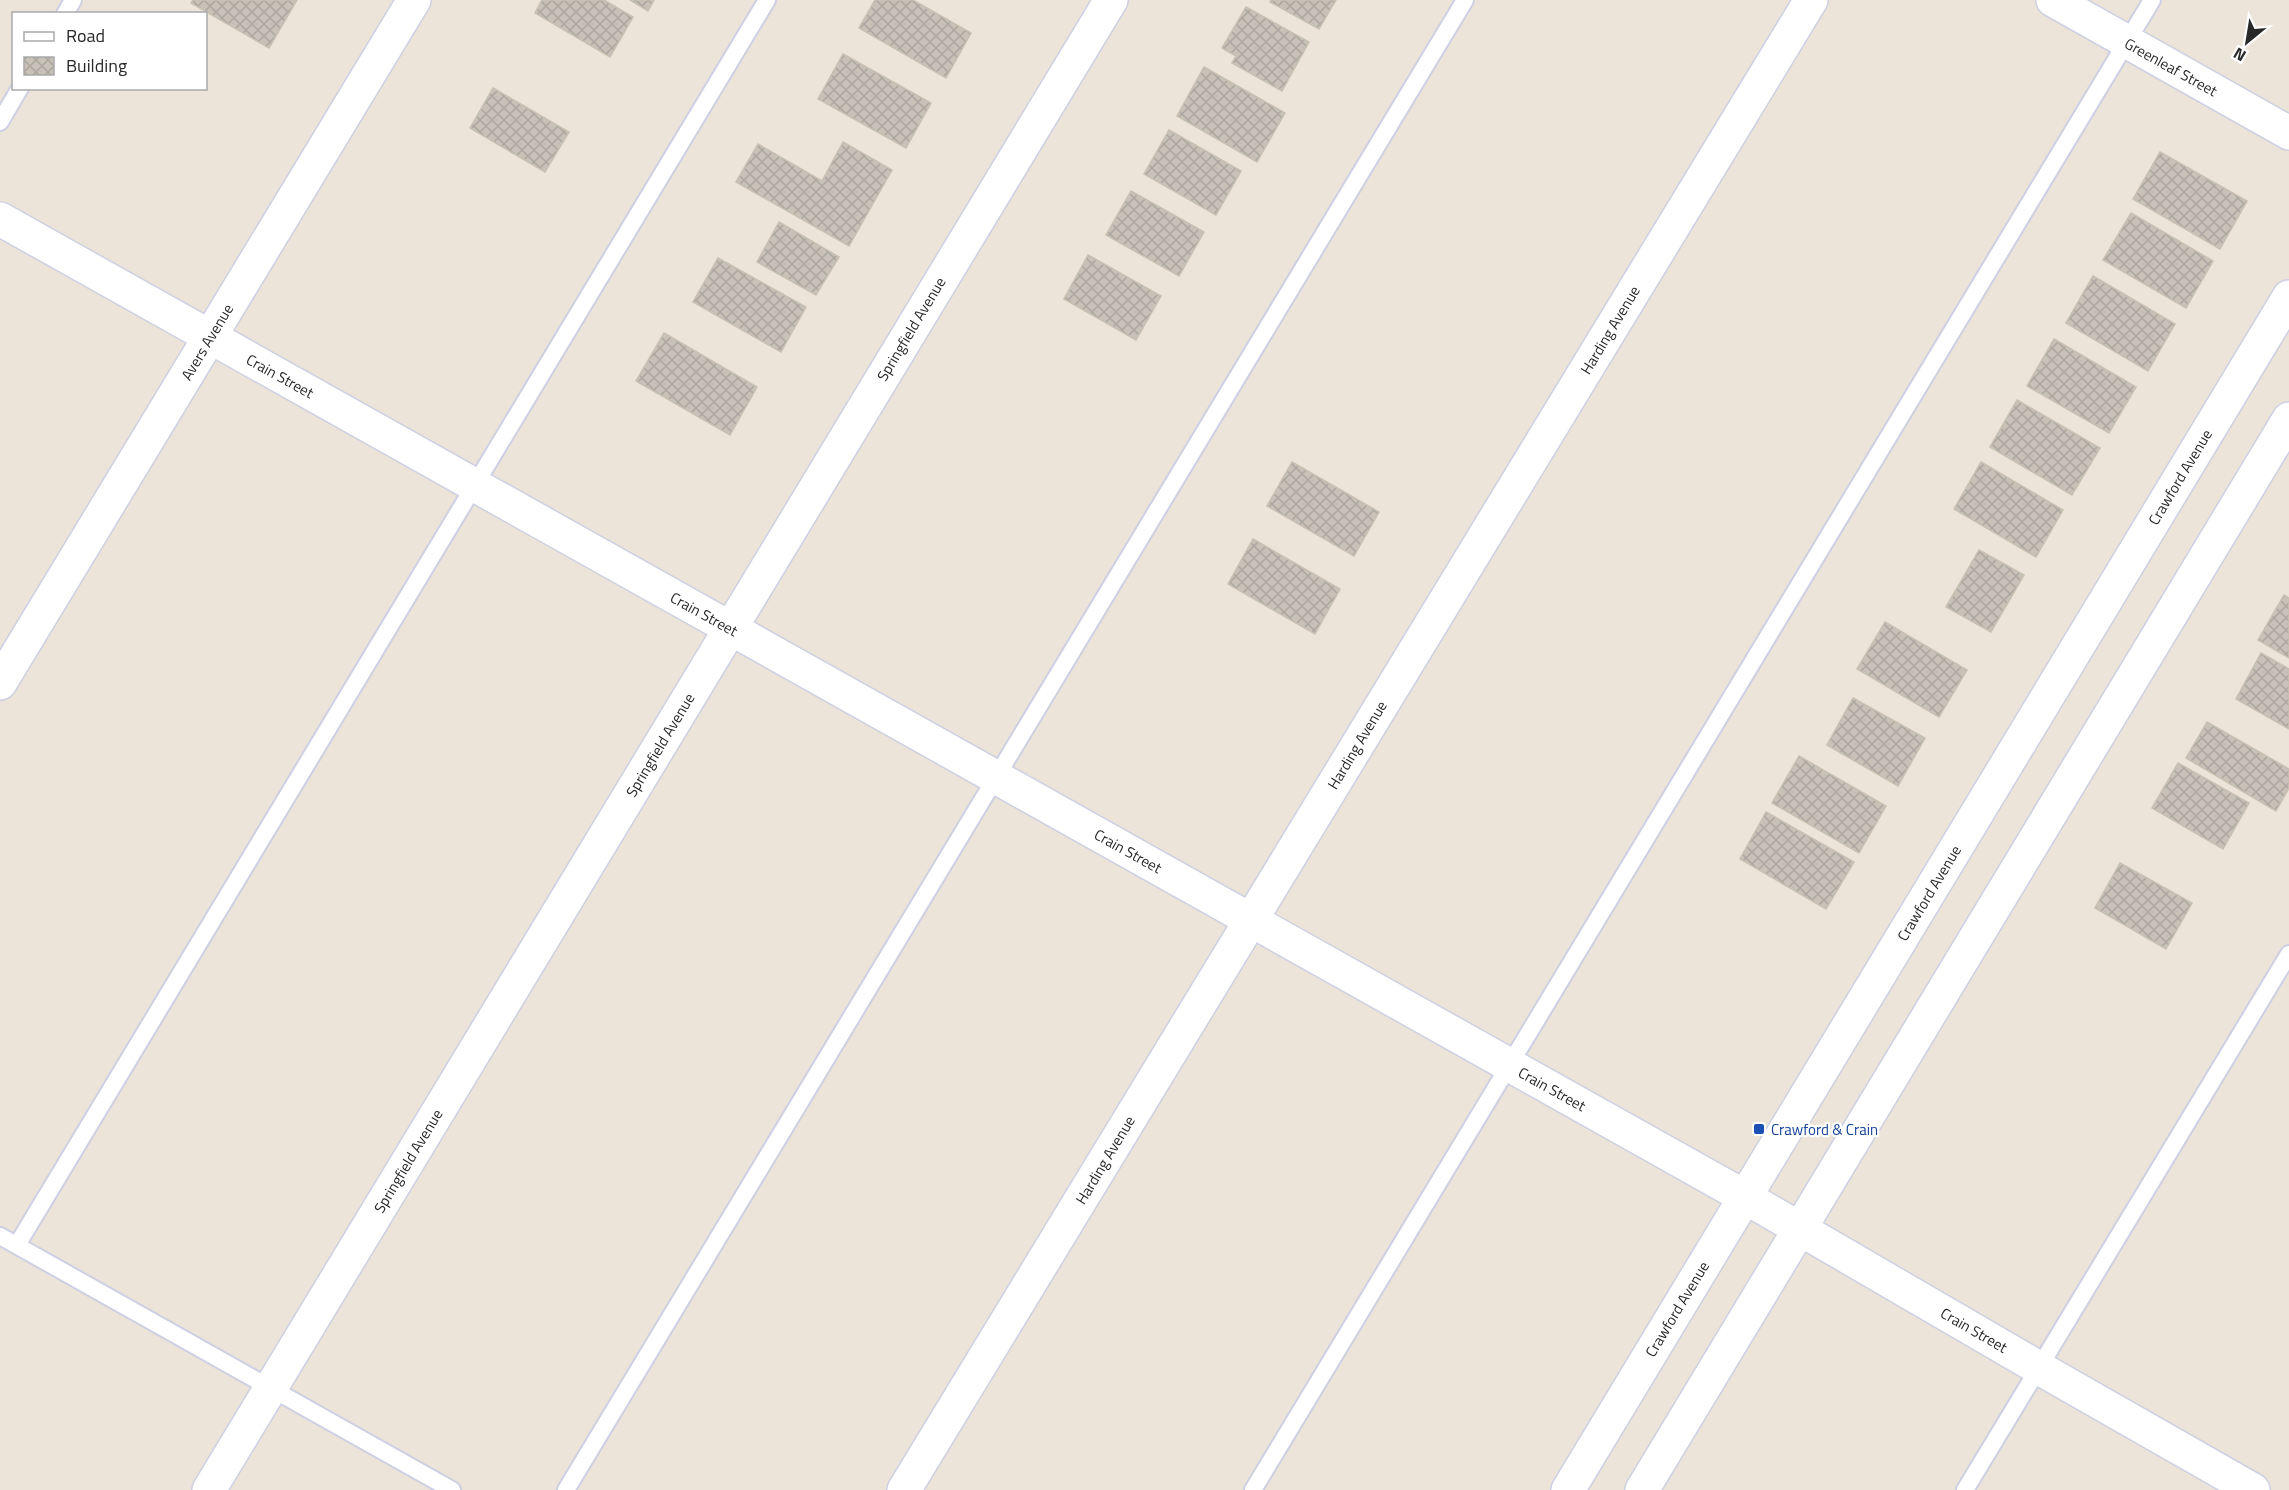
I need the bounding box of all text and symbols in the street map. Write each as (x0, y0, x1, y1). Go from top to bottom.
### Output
legend (12, 12, 207, 90)
north arrow (2217, 12, 2277, 72)
text: Road (66, 22, 105, 49)
street label: Greenleaf Street (2120, 32, 2222, 102)
text: N (2229, 42, 2250, 68)
text: Building (66, 52, 127, 79)
street label: Springfield Avenue (871, 273, 951, 385)
street label: Harding Avenue (1574, 281, 1646, 379)
street label: Avers Avenue (175, 299, 239, 385)
street label: Crain Street (242, 348, 319, 404)
street label: Crawford Avenue (2142, 425, 2218, 529)
street label: Crain Street (666, 586, 743, 642)
street label: Springfield Avenue (620, 689, 700, 801)
street label: Harding Avenue (1321, 696, 1393, 794)
street label: Crain Street (1090, 823, 1167, 879)
street label: Crawford Avenue (1891, 841, 1967, 945)
street label: Crain Street (1514, 1061, 1591, 1117)
street label: Springfield Avenue (368, 1105, 448, 1217)
street label: Harding Avenue (1069, 1111, 1141, 1209)
place label: Crawford & Crain (1771, 1118, 1878, 1141)
marker: Crawford & Crain (1752, 1122, 1766, 1136)
street label: Crawford Avenue (1639, 1257, 1715, 1361)
street label: Crain Street (1936, 1302, 2012, 1359)

